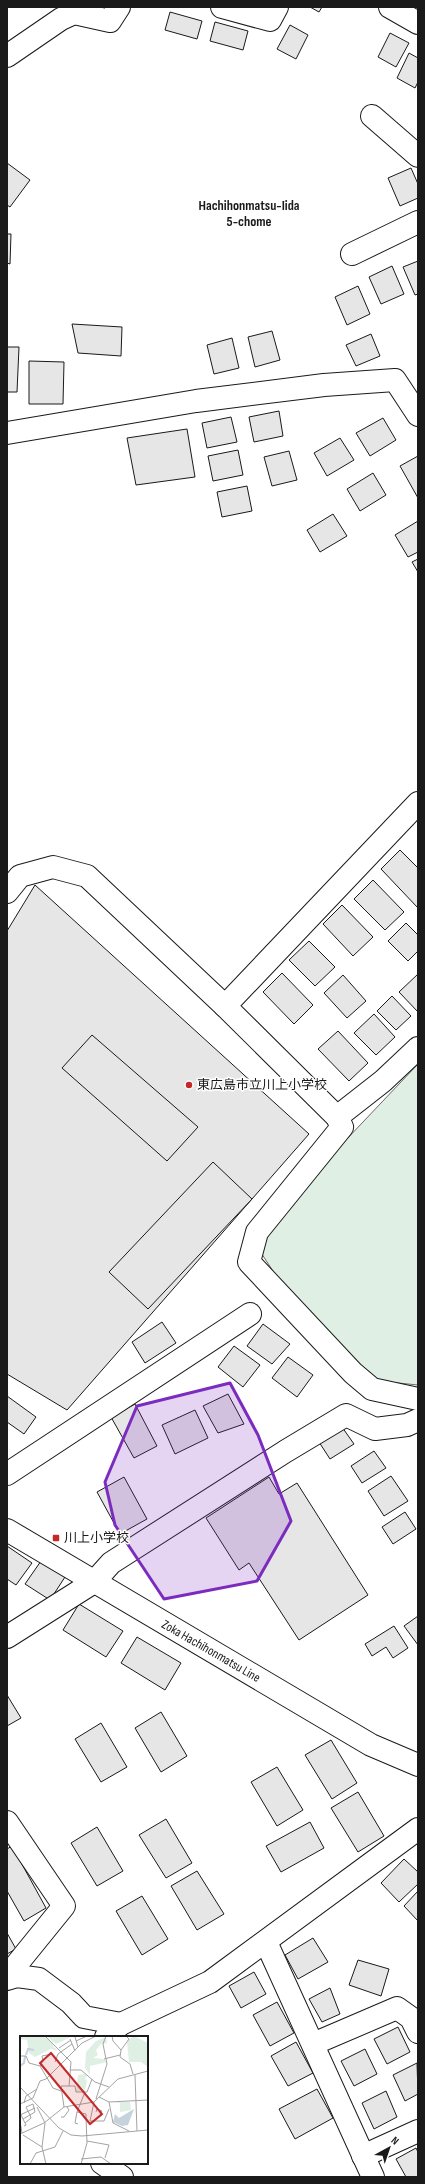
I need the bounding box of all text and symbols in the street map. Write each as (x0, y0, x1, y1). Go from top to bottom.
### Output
district label: Hachihonmatsu-Iida 5-chome (199, 197, 300, 230)
place label: 東広島市立川上小学校 (197, 1077, 327, 1093)
marker: 東広島市立川上小学校 (184, 1080, 194, 1090)
place label: 川上小学校 (64, 1530, 129, 1546)
marker: 川上小学校 (51, 1533, 61, 1543)
street label: Zoka Hachihonmatsu Line (159, 1616, 263, 1686)
inset map (20, 2036, 148, 2164)
north arrow (369, 2128, 409, 2168)
text: N (389, 2134, 402, 2148)

